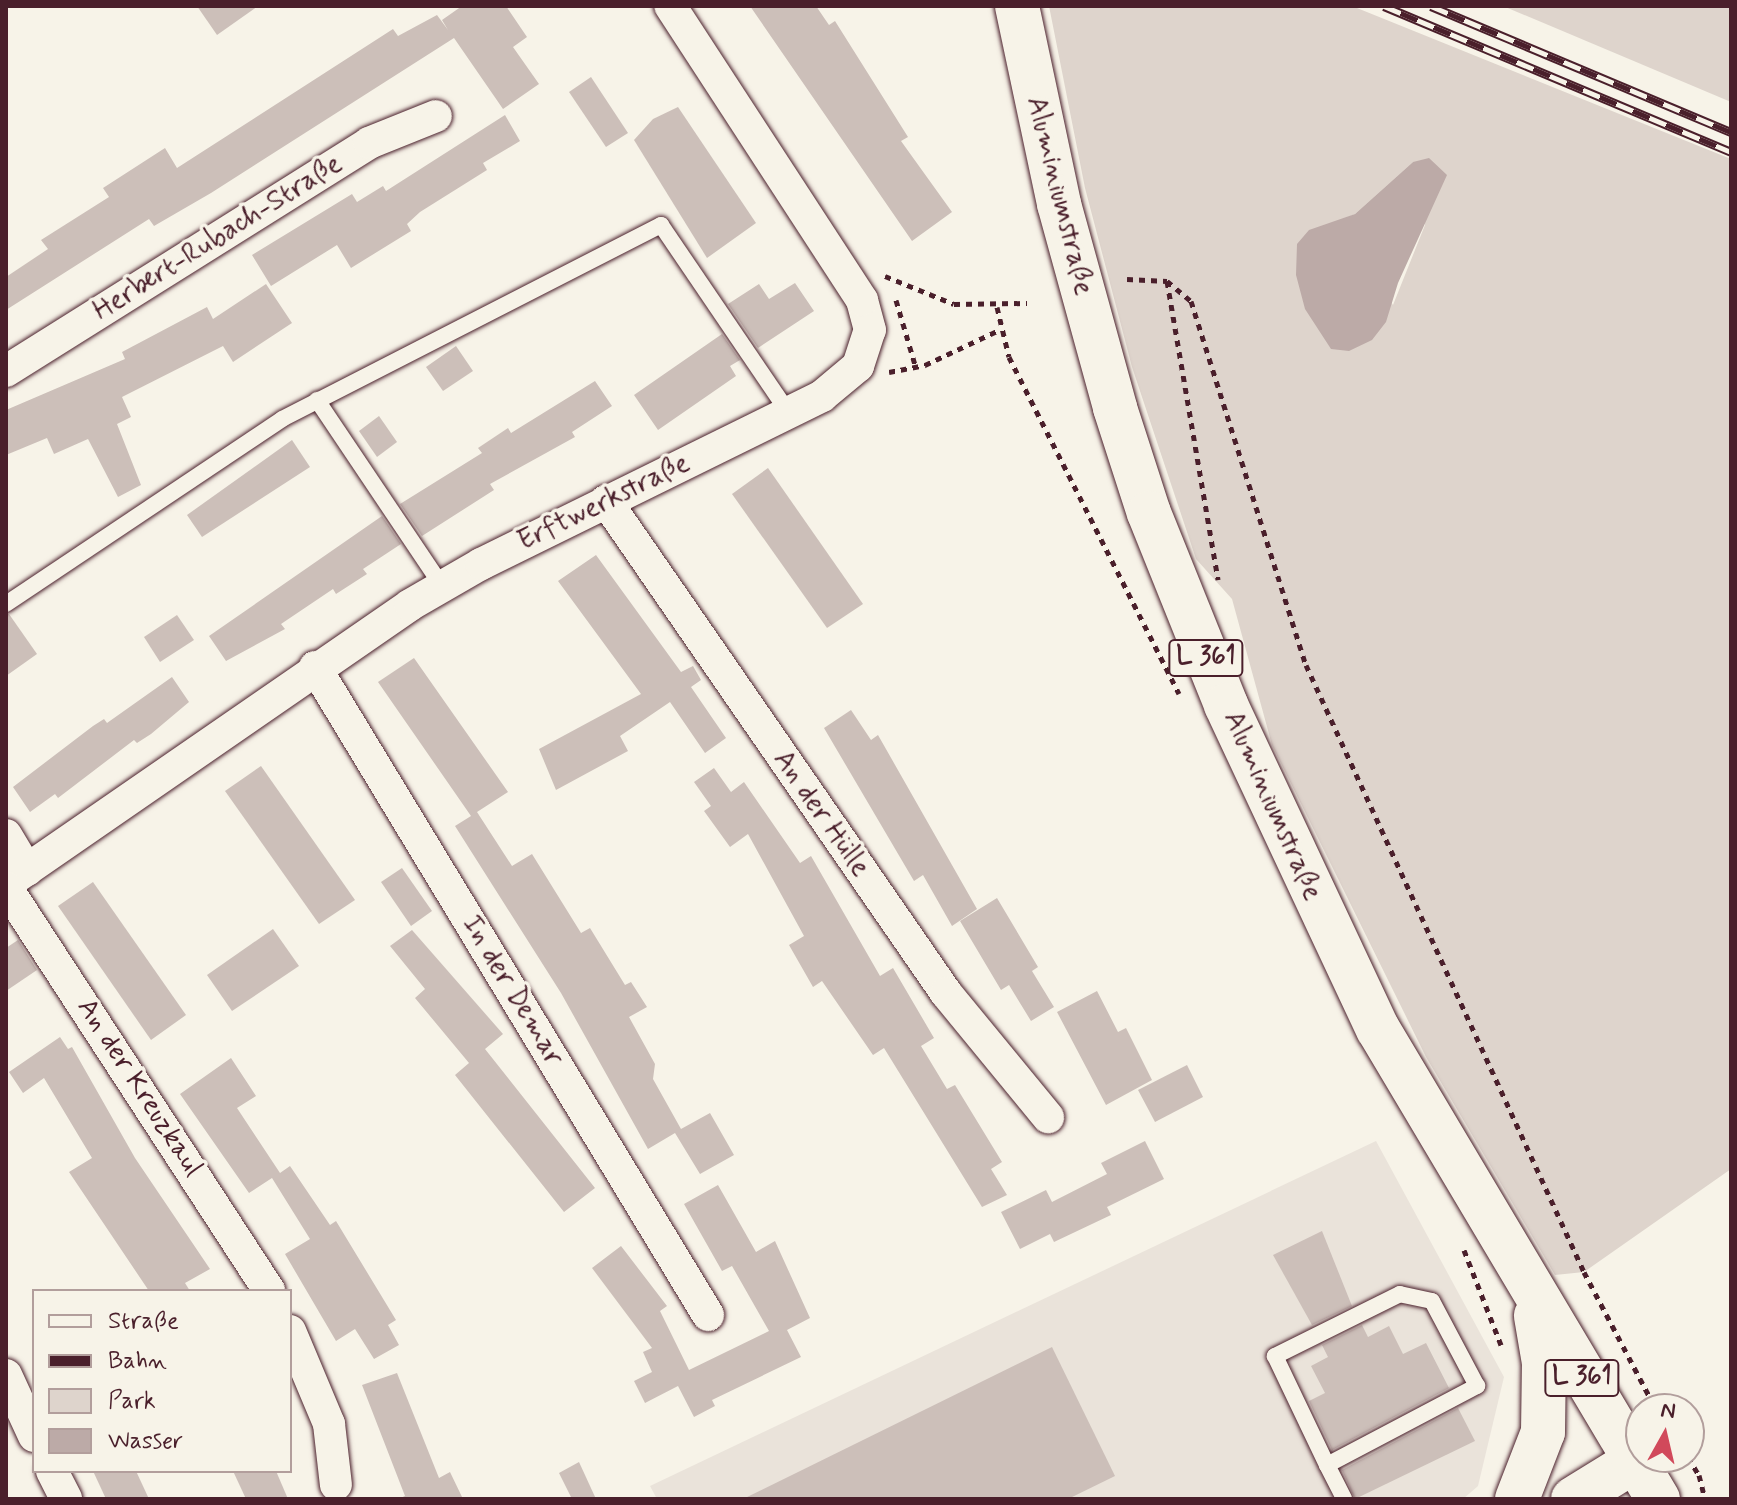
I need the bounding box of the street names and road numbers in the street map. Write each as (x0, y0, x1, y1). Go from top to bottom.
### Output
street label: Aluminiumstraße (1018, 93, 1100, 299)
street label: Herbert-Rubach-Straße (87, 148, 349, 328)
street label: Erftwerkstraße (513, 447, 695, 559)
road number: L 361 (1168, 636, 1244, 680)
street label: Aluminiumstraße (1215, 706, 1329, 906)
street label: An der Hülle (766, 745, 876, 883)
street label: In der Demar (455, 911, 569, 1071)
street label: An der Kreuzkaul (70, 994, 208, 1182)
road number: L 361 (1544, 1356, 1620, 1400)

